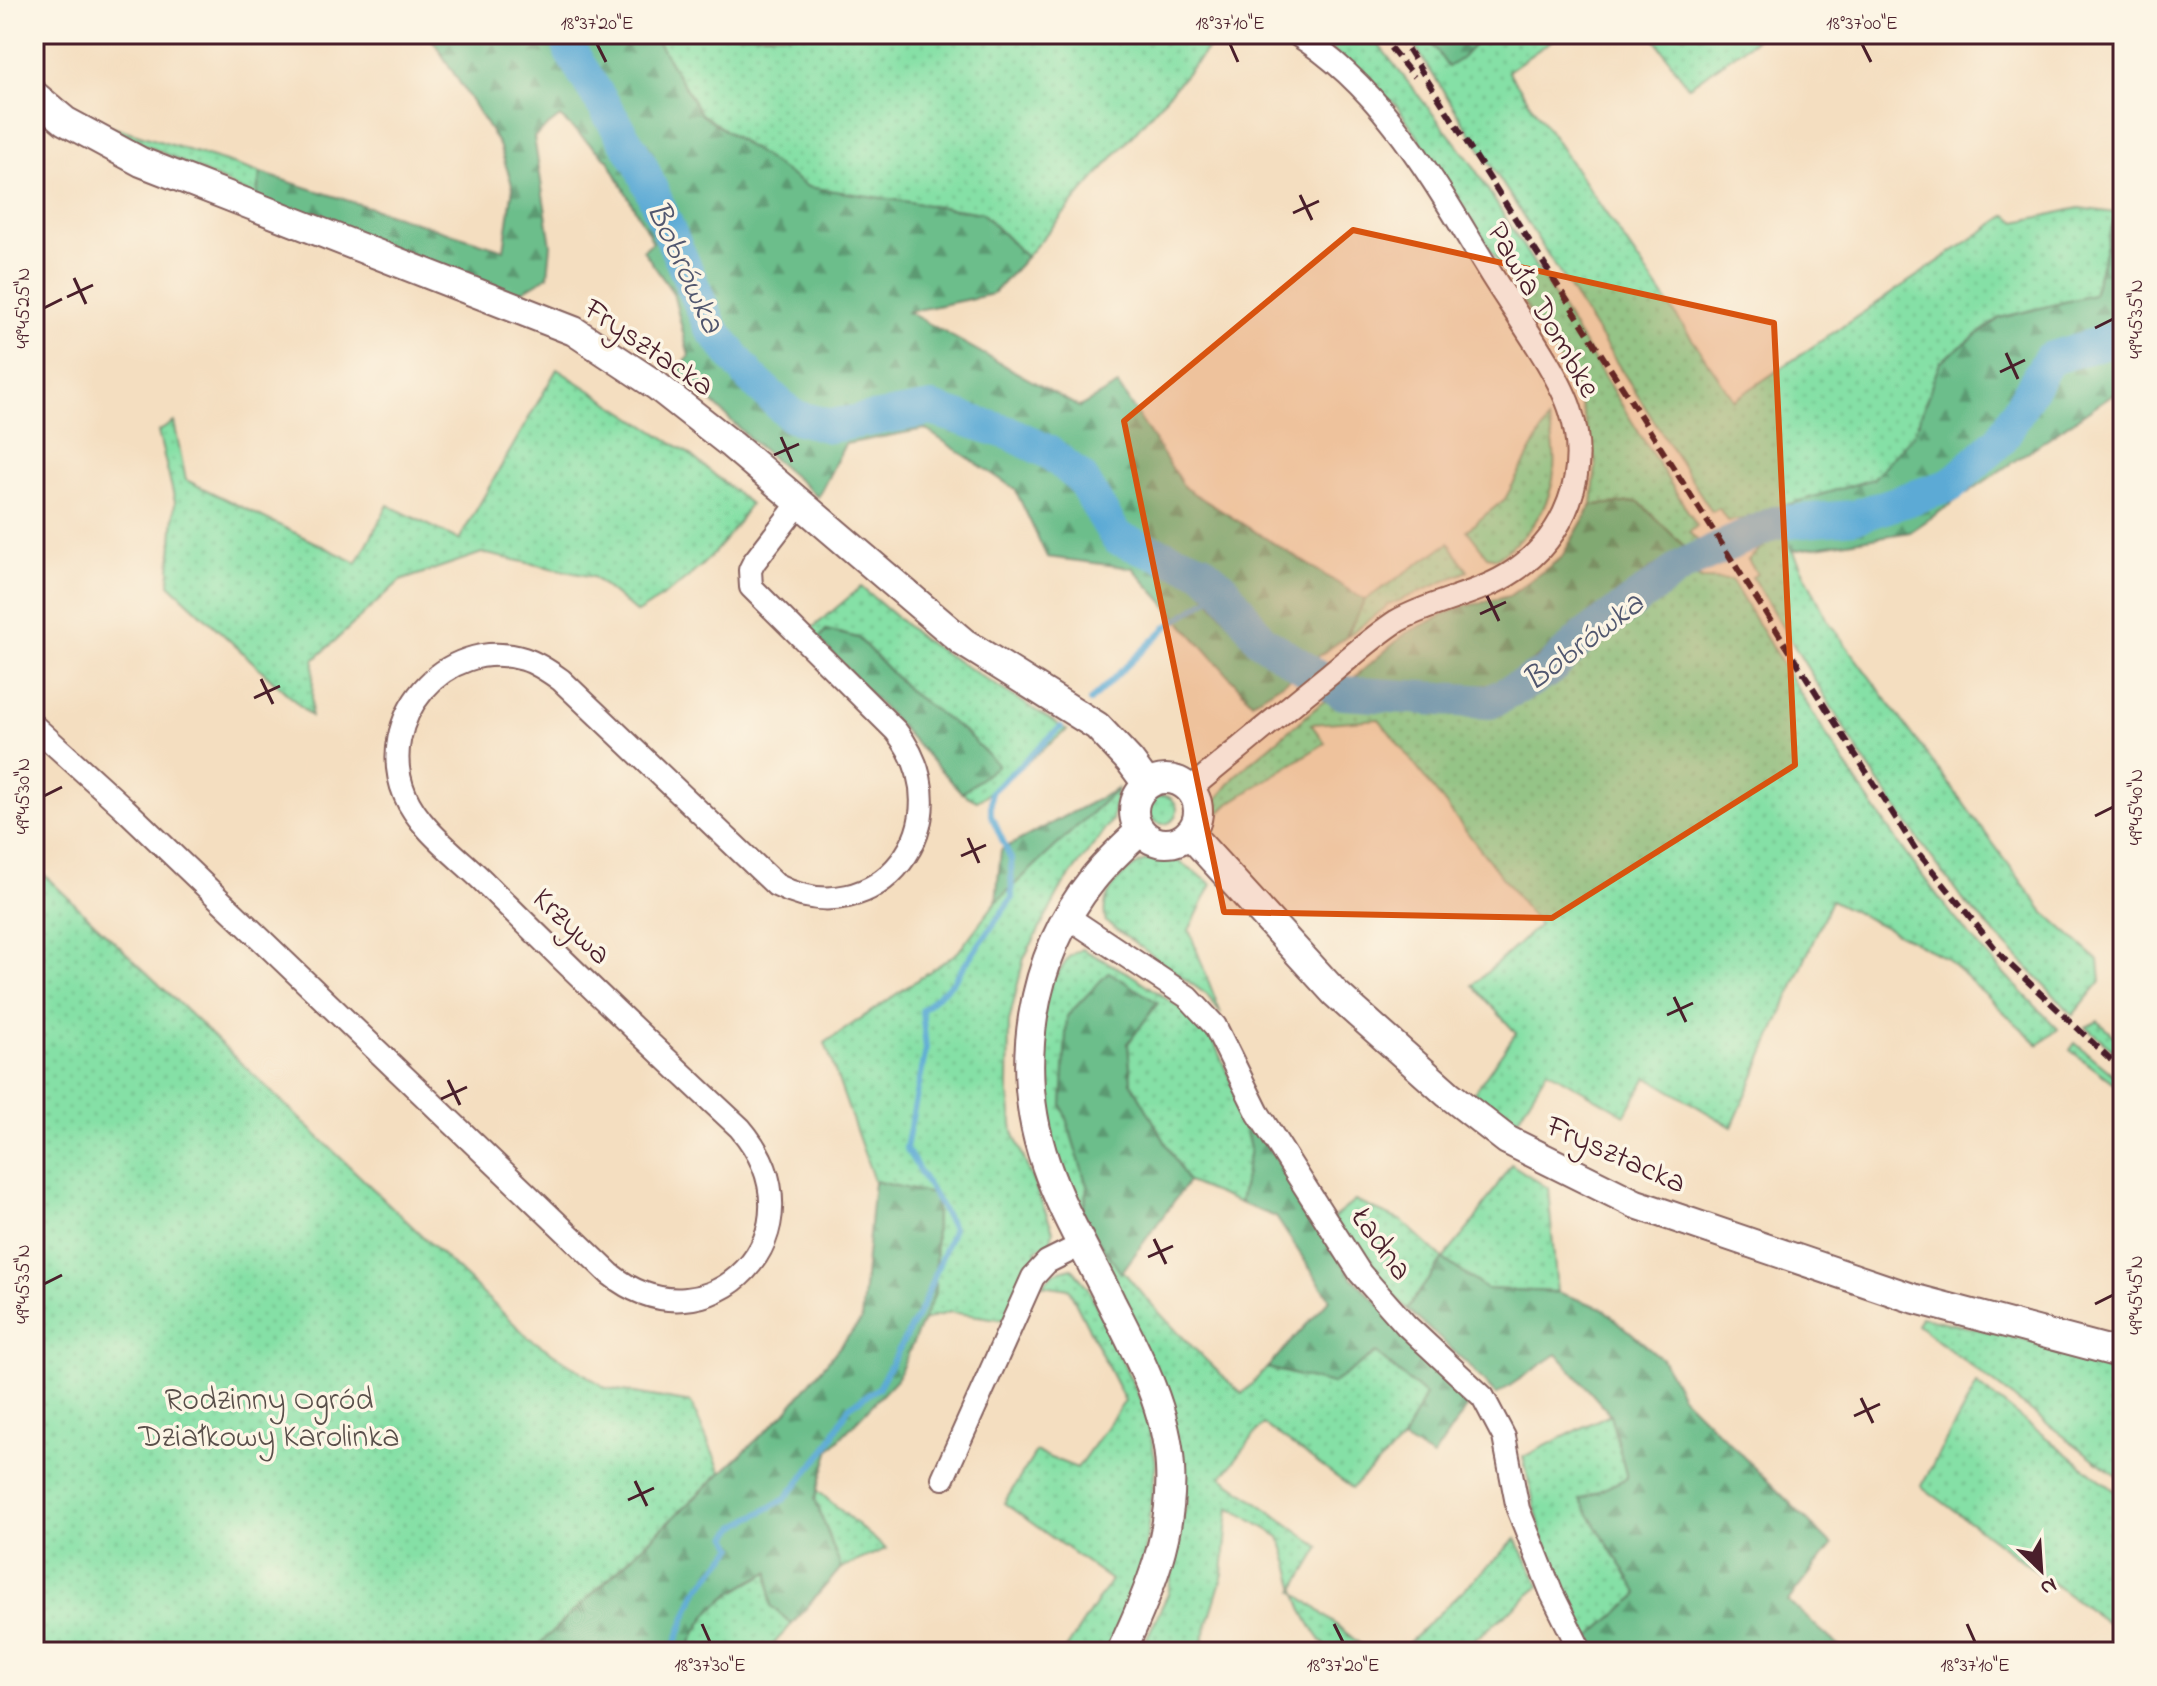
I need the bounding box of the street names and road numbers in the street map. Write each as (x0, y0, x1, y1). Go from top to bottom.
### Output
street label: Pawła Dombke (1473, 214, 1612, 408)
street label: Frysztacka (572, 287, 723, 410)
street label: Krzywa (520, 878, 621, 977)
street label: Frysztacka (1537, 1104, 1693, 1208)
street label: Ładna (1337, 1198, 1423, 1291)

